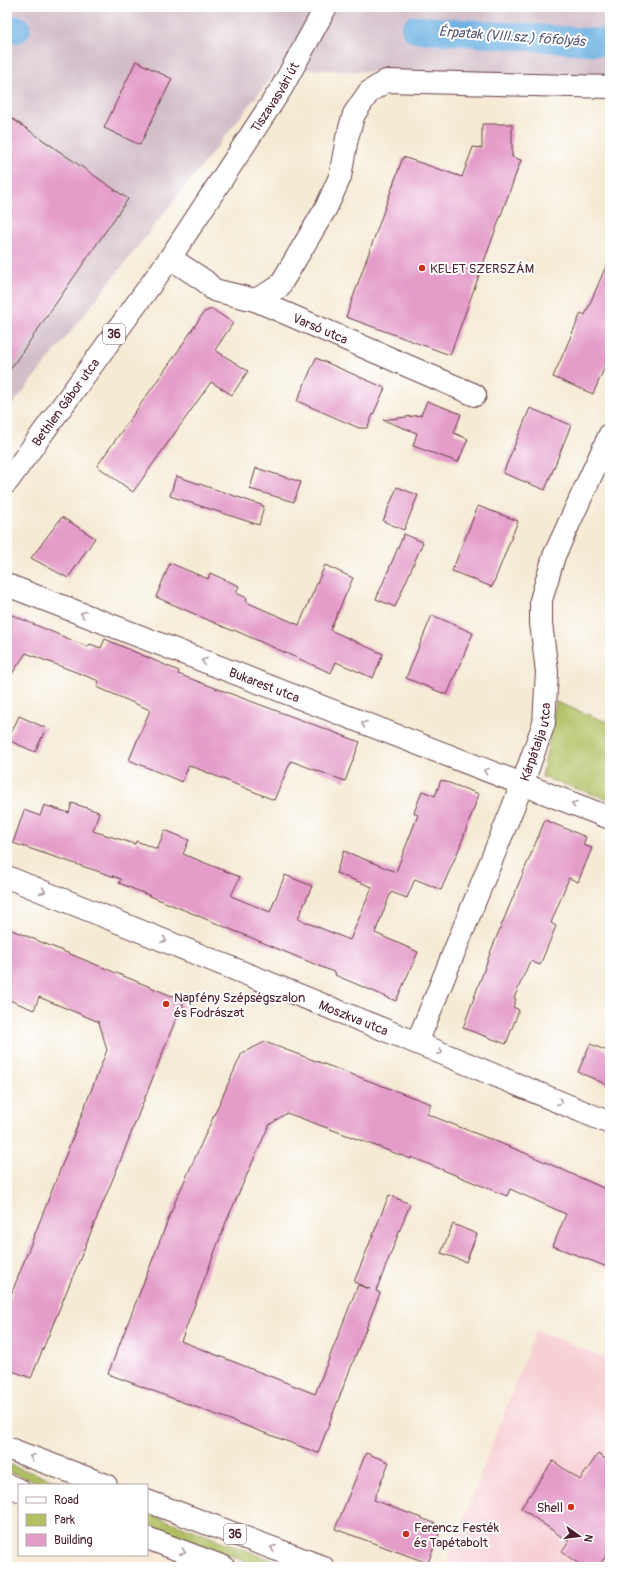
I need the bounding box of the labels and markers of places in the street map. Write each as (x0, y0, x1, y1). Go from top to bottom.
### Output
place label: KELET SZERSZÁM (430, 261, 534, 277)
marker: KELET SZERSZÁM (417, 263, 427, 273)
place label: Napfény Szépségszalon és Fodrászat (174, 990, 305, 1021)
marker: Napfény Szépségszalon és Fodrászat (161, 999, 171, 1009)
place label: Shell (537, 1500, 563, 1516)
marker: Shell (566, 1502, 576, 1512)
place label: Ferencz Festék és Tapétabolt (414, 1520, 500, 1551)
marker: Ferencz Festék és Tapétabolt (401, 1529, 411, 1539)

